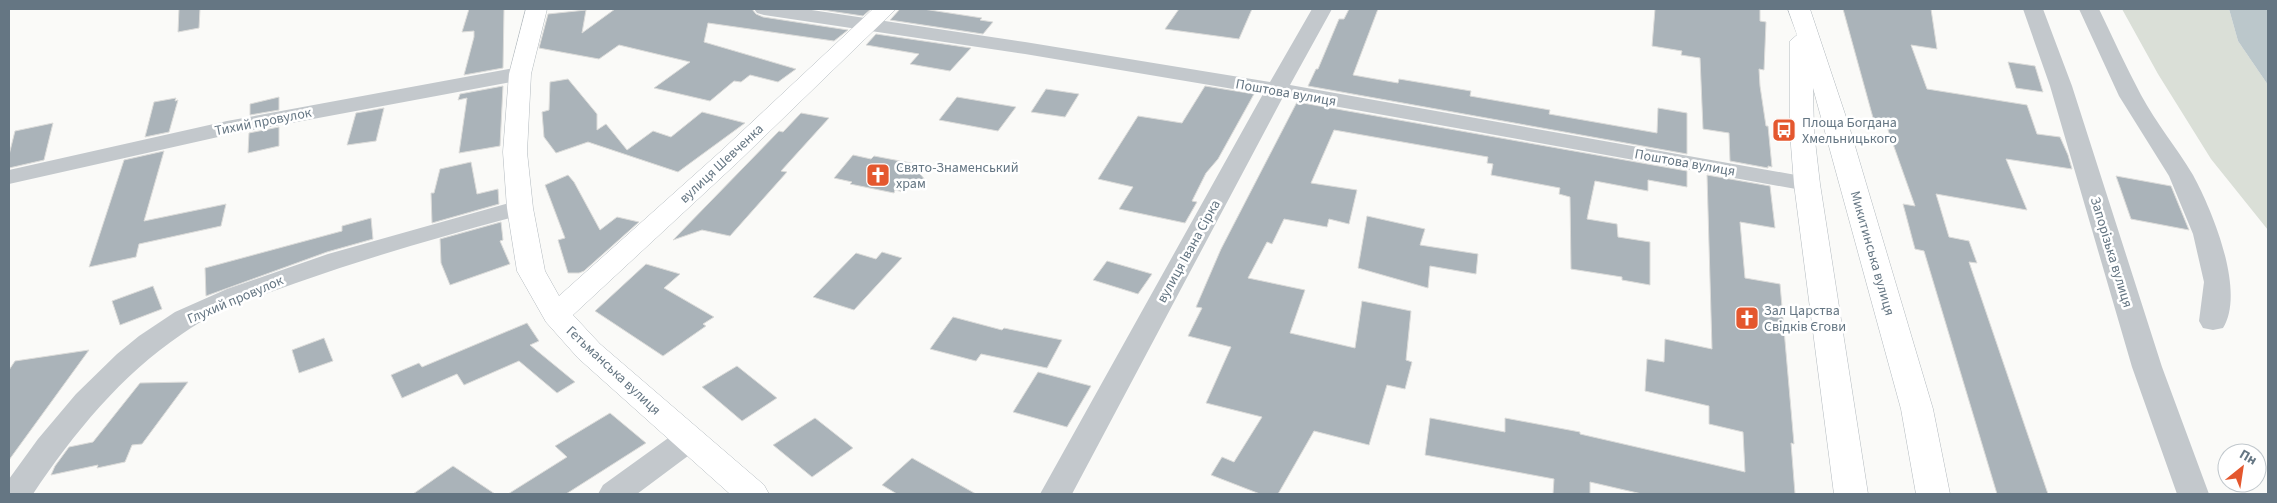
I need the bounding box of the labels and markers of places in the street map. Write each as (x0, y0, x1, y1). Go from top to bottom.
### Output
place label: Площа Богдана Хмельницького (1802, 113, 1897, 149)
bus stop icon: Площа Богдана Хмельницького (1771, 117, 1797, 143)
place label: Свято-Знаменський храм (896, 158, 1019, 194)
church icon: Свято-Знаменський храм (865, 162, 891, 188)
place label: Зал Царства Свідків Єгови (1764, 301, 1846, 337)
church icon: Зал Царства Свідків Єгови (1734, 305, 1760, 331)

